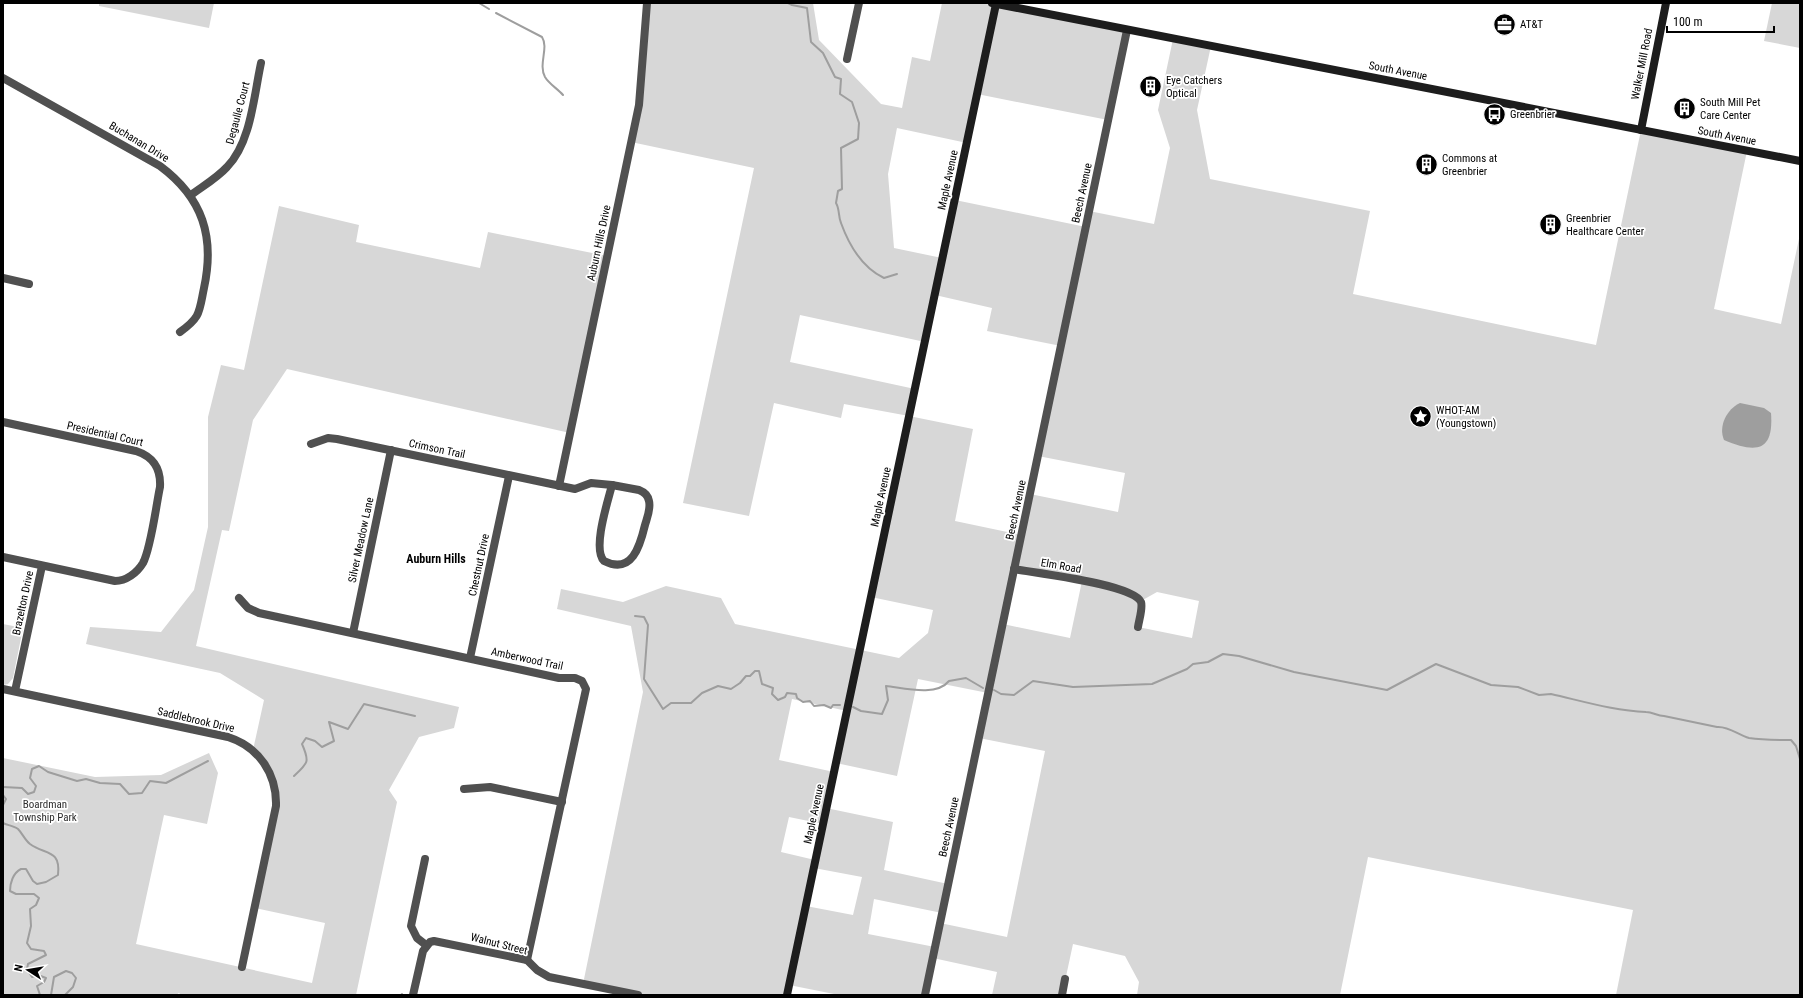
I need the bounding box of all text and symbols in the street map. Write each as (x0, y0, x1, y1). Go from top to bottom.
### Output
scale bar (1667, 8, 1774, 34)
office icon: AT&T (1491, 11, 1517, 37)
text: 100 m (1673, 15, 1703, 29)
place label: AT&T (1520, 18, 1543, 31)
street label: Walker Mill Road (1629, 27, 1655, 101)
street label: South Avenue (1368, 59, 1428, 83)
building icon: Eye Catchers Optical (1137, 73, 1163, 99)
place label: Eye Catchers Optical (1166, 74, 1222, 100)
street label: Degaulle Court (223, 80, 253, 146)
building icon: South Mill Pet Care Center (1672, 95, 1698, 121)
place label: South Mill Pet Care Center (1700, 96, 1760, 122)
bus stop icon: Greenbrier (1481, 101, 1507, 127)
place label: Greenbrier (1510, 108, 1556, 121)
street label: Buchanan Drive (107, 119, 171, 165)
street label: South Avenue (1697, 124, 1757, 148)
street label: Maple Avenue (935, 149, 961, 211)
building icon: Commons at Greenbrier (1413, 151, 1439, 177)
place label: Commons at Greenbrier (1442, 152, 1497, 178)
street label: Beech Avenue (1069, 162, 1095, 224)
street label: Auburn Hills Drive (585, 204, 613, 282)
building icon: Greenbrier Healthcare Center (1537, 211, 1563, 237)
place label: Greenbrier Healthcare Center (1566, 212, 1645, 238)
place icon: WHOT-AM (Youngstown) (1407, 403, 1433, 429)
place label: WHOT-AM (Youngstown) (1436, 404, 1496, 430)
street label: Presidential Court (66, 419, 144, 449)
street label: Crimson Trail (408, 437, 466, 461)
street label: Maple Avenue (868, 466, 894, 528)
street label: Beech Avenue (1003, 479, 1029, 541)
street label: Silver Meadow Lane (346, 496, 376, 584)
street label: Chestnut Drive (466, 533, 492, 597)
district label: Auburn Hills (406, 552, 466, 566)
street label: Elm Road (1040, 556, 1082, 576)
street label: Brazelton Drive (10, 570, 36, 636)
street label: Amberwood Trail (490, 645, 564, 673)
street label: Saddlebrook Drive (156, 705, 236, 735)
street label: Maple Avenue (801, 783, 827, 845)
street label: Beech Avenue (936, 796, 962, 858)
park label: Boardman Township Park (13, 798, 77, 824)
street label: Walnut Street (469, 931, 529, 957)
north arrow (8, 950, 48, 990)
text: N (12, 963, 26, 973)

